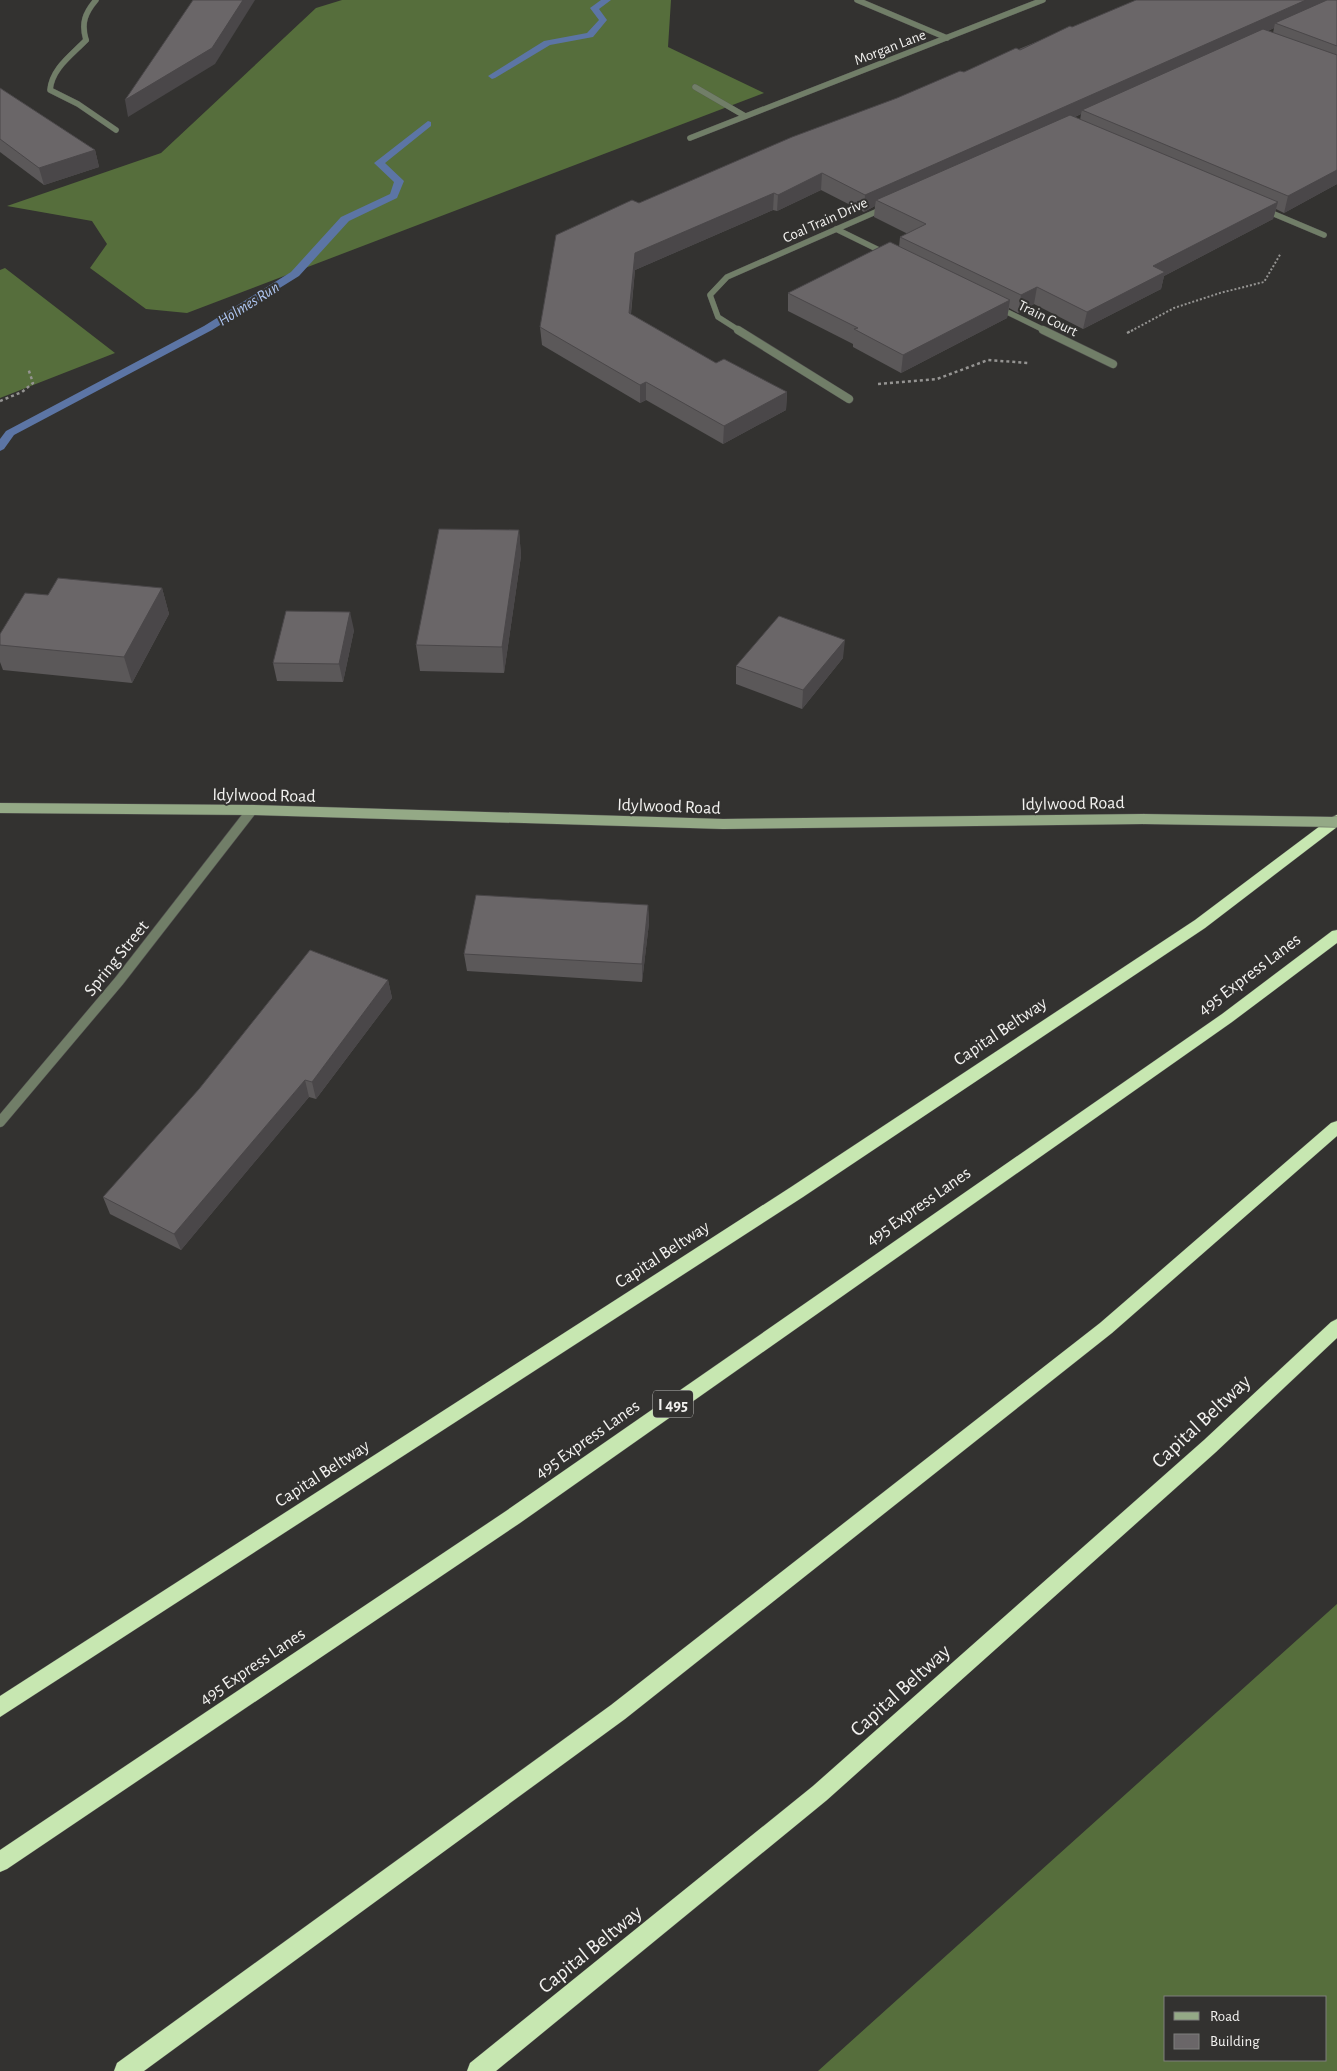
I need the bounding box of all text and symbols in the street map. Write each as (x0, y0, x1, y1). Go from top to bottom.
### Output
street label: Morgan Lane (852, 27, 928, 68)
street label: Coal Train Drive (781, 195, 870, 246)
water label: Holmes Run (215, 279, 282, 329)
street label: Train Court (1016, 298, 1080, 339)
street label: Idylwood Road (212, 786, 316, 806)
street label: Idylwood Road (1021, 794, 1125, 814)
street label: Idylwood Road (617, 796, 721, 818)
street label: Spring Street (81, 917, 153, 1000)
street label: 495 Express Lanes (1195, 930, 1304, 1019)
street label: Capital Beltway (951, 994, 1051, 1070)
street label: 495 Express Lanes (863, 1164, 974, 1250)
street label: Capital Beltway (612, 1218, 713, 1292)
street label: Capital Beltway (1148, 1371, 1255, 1472)
road number: I 495 (653, 1390, 693, 1418)
street label: 495 Express Lanes (532, 1397, 643, 1483)
street label: Capital Beltway (272, 1437, 373, 1511)
street label: 495 Express Lanes (196, 1625, 309, 1709)
street label: Capital Beltway (846, 1640, 954, 1740)
street label: Capital Beltway (535, 1901, 646, 1997)
legend (1164, 1996, 1327, 2061)
text: Road (1210, 2009, 1240, 2024)
text: Building (1210, 2034, 1260, 2049)

